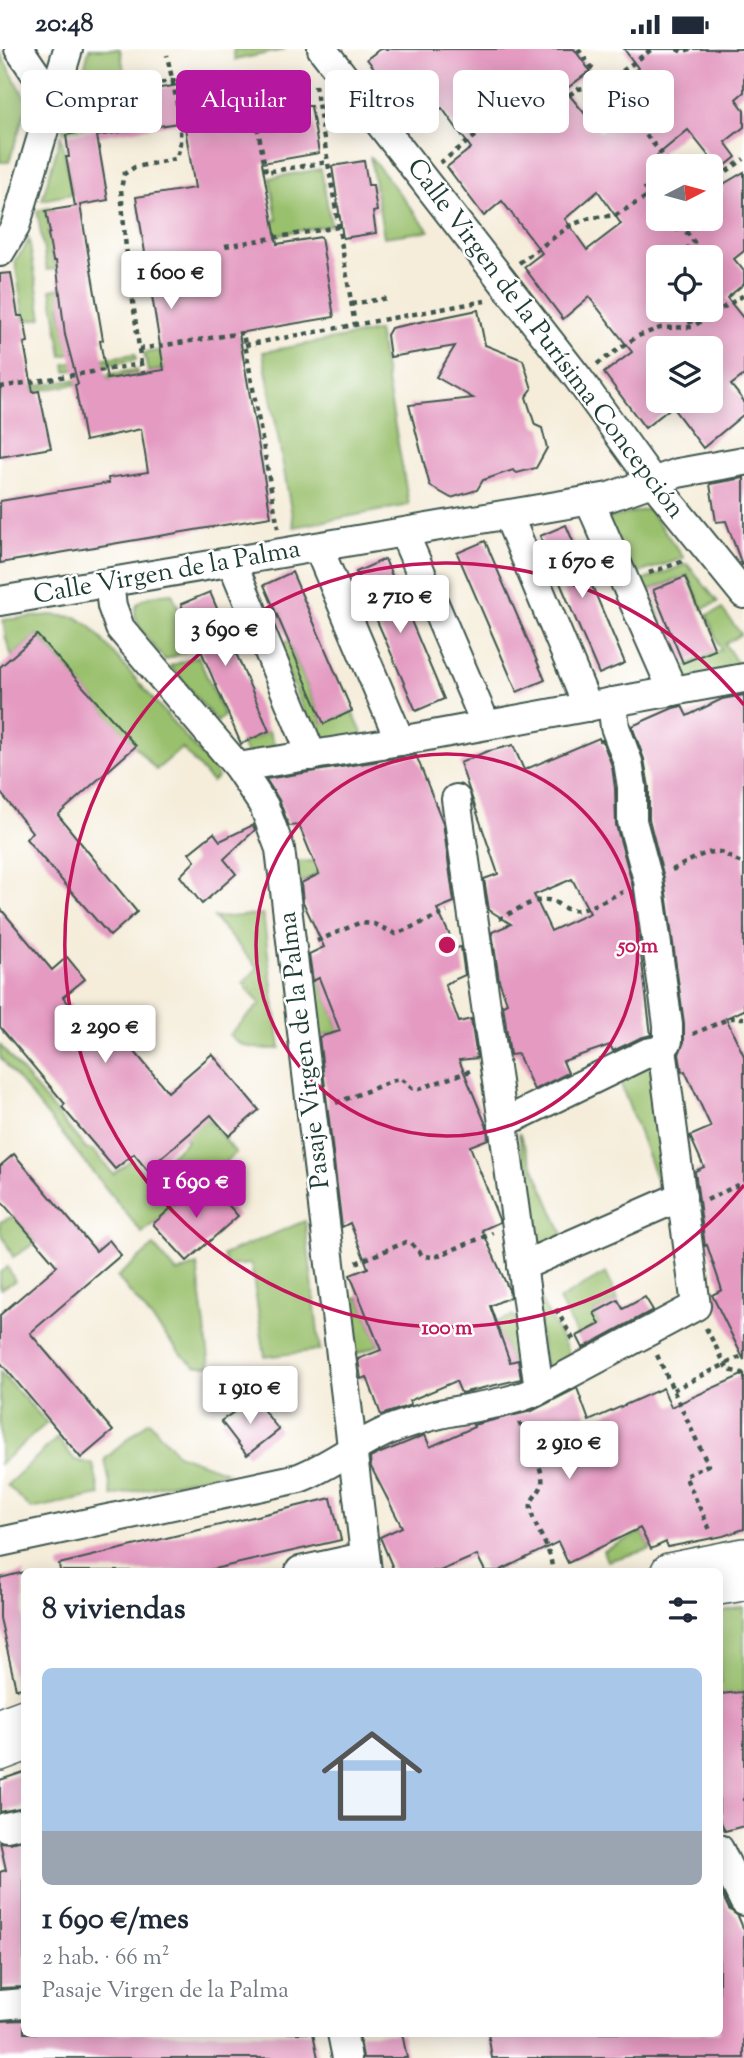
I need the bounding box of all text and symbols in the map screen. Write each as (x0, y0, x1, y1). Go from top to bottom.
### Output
text: 20:48 (35, 6, 94, 43)
chip: Comprar (21, 70, 162, 133)
chip: Alquilar (176, 70, 311, 133)
chip: Filtros (325, 70, 439, 133)
chip: Nuevo (453, 70, 569, 133)
chip: Piso (583, 70, 674, 133)
street label: Calle Virgen de la Purísima Concepción (397, 151, 693, 527)
north arrow (646, 154, 723, 231)
map controls (646, 154, 723, 413)
button: locate (646, 245, 723, 322)
pin: 1 600 € (106, 251, 236, 311)
text: 1 600 € (137, 257, 205, 290)
button: layers (646, 336, 723, 413)
street label: Calle Virgen de la Palma (31, 531, 303, 615)
pin: 1 670 € (517, 540, 647, 600)
text: 1 670 € (549, 546, 615, 579)
pin: 2 710 € (335, 575, 465, 635)
text: 2 710 € (367, 581, 433, 614)
pin: 3 690 € (160, 609, 290, 668)
text: 3 690 € (191, 614, 259, 647)
street label: Pasaje Virgen de la Palma (270, 909, 340, 1191)
text: 50 m (616, 932, 659, 962)
centre of rings (435, 933, 459, 957)
pin: 2 290 € (40, 1005, 170, 1065)
text: 2 290 € (71, 1011, 139, 1044)
pin: 1 690 € (131, 1161, 261, 1220)
text: 1 690 € (163, 1166, 229, 1199)
text: 100 m (422, 1314, 473, 1344)
pin: 1 910 € (185, 1367, 315, 1426)
text: 1 910 € (219, 1372, 281, 1405)
pin: 2 910 € (504, 1421, 634, 1481)
text: 2 910 € (536, 1427, 602, 1460)
text: 8 viviendas (42, 1589, 186, 1632)
icon: filters (664, 1591, 702, 1629)
icon: home (309, 1713, 435, 1839)
text: 1 690 €/mes (42, 1899, 189, 1942)
text: 2 hab. · 66 m² (42, 1942, 169, 1975)
text: Pasaje Virgen de la Palma (42, 1975, 289, 2008)

